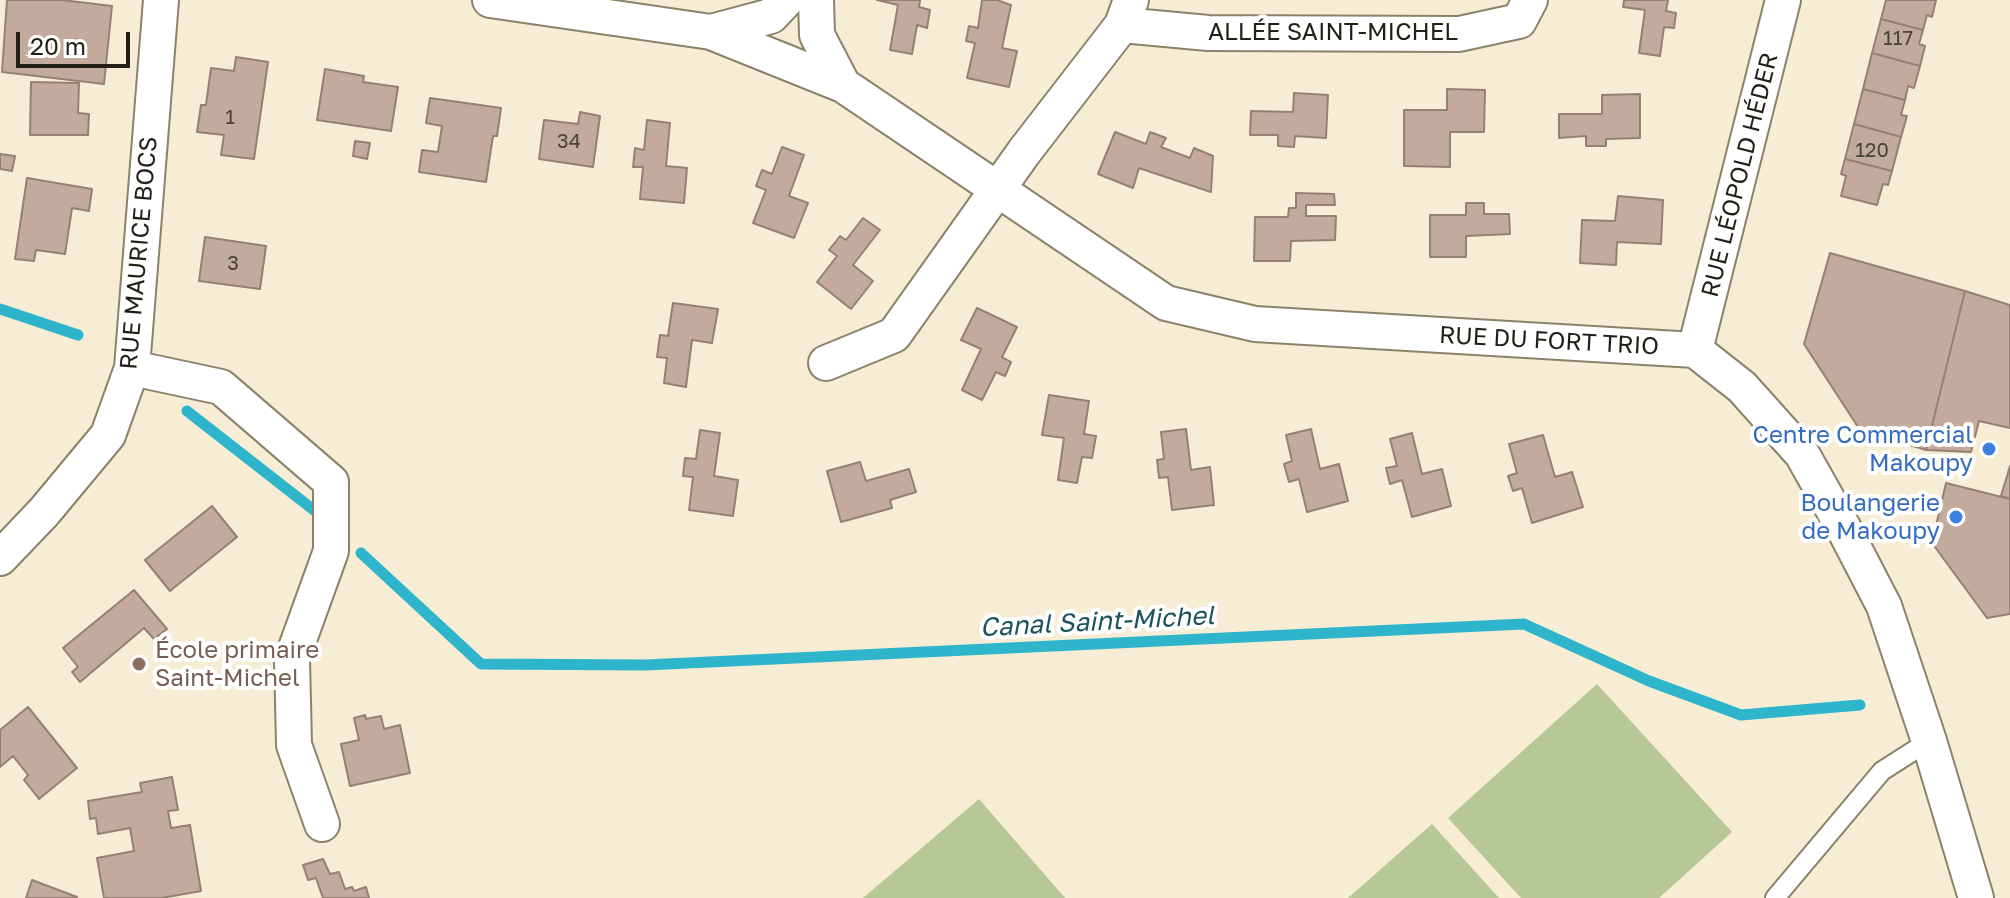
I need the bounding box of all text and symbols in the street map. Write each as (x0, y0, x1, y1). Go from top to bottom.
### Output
scale bar (20, 16, 134, 66)
street label: ALLÉE SAINT-MICHEL (1208, 18, 1458, 46)
house number: 117 (1883, 27, 1913, 51)
text: 20 m (30, 31, 86, 60)
street label: RUE LÉOPOLD HÉDER (1696, 50, 1784, 300)
house number: 1 (225, 106, 235, 130)
house number: 34 (557, 130, 581, 154)
street label: RUE MAURICE BOCS (114, 135, 164, 371)
house number: 120 (1855, 139, 1889, 163)
house number: 3 (227, 252, 239, 276)
street label: RUE DU FORT TRIO (1438, 321, 1660, 361)
place label: Centre Commercial Makoupy (1753, 421, 1973, 477)
marker: Centre Commercial Makoupy (1980, 440, 1998, 458)
place label: Boulangerie de Makoupy (1801, 489, 1940, 545)
marker: Boulangerie de Makoupy (1947, 508, 1965, 526)
water label: Canal Saint-Michel (979, 600, 1215, 644)
place label: École primaire Saint-Michel (155, 636, 319, 692)
marker: École primaire Saint-Michel (130, 655, 148, 673)

